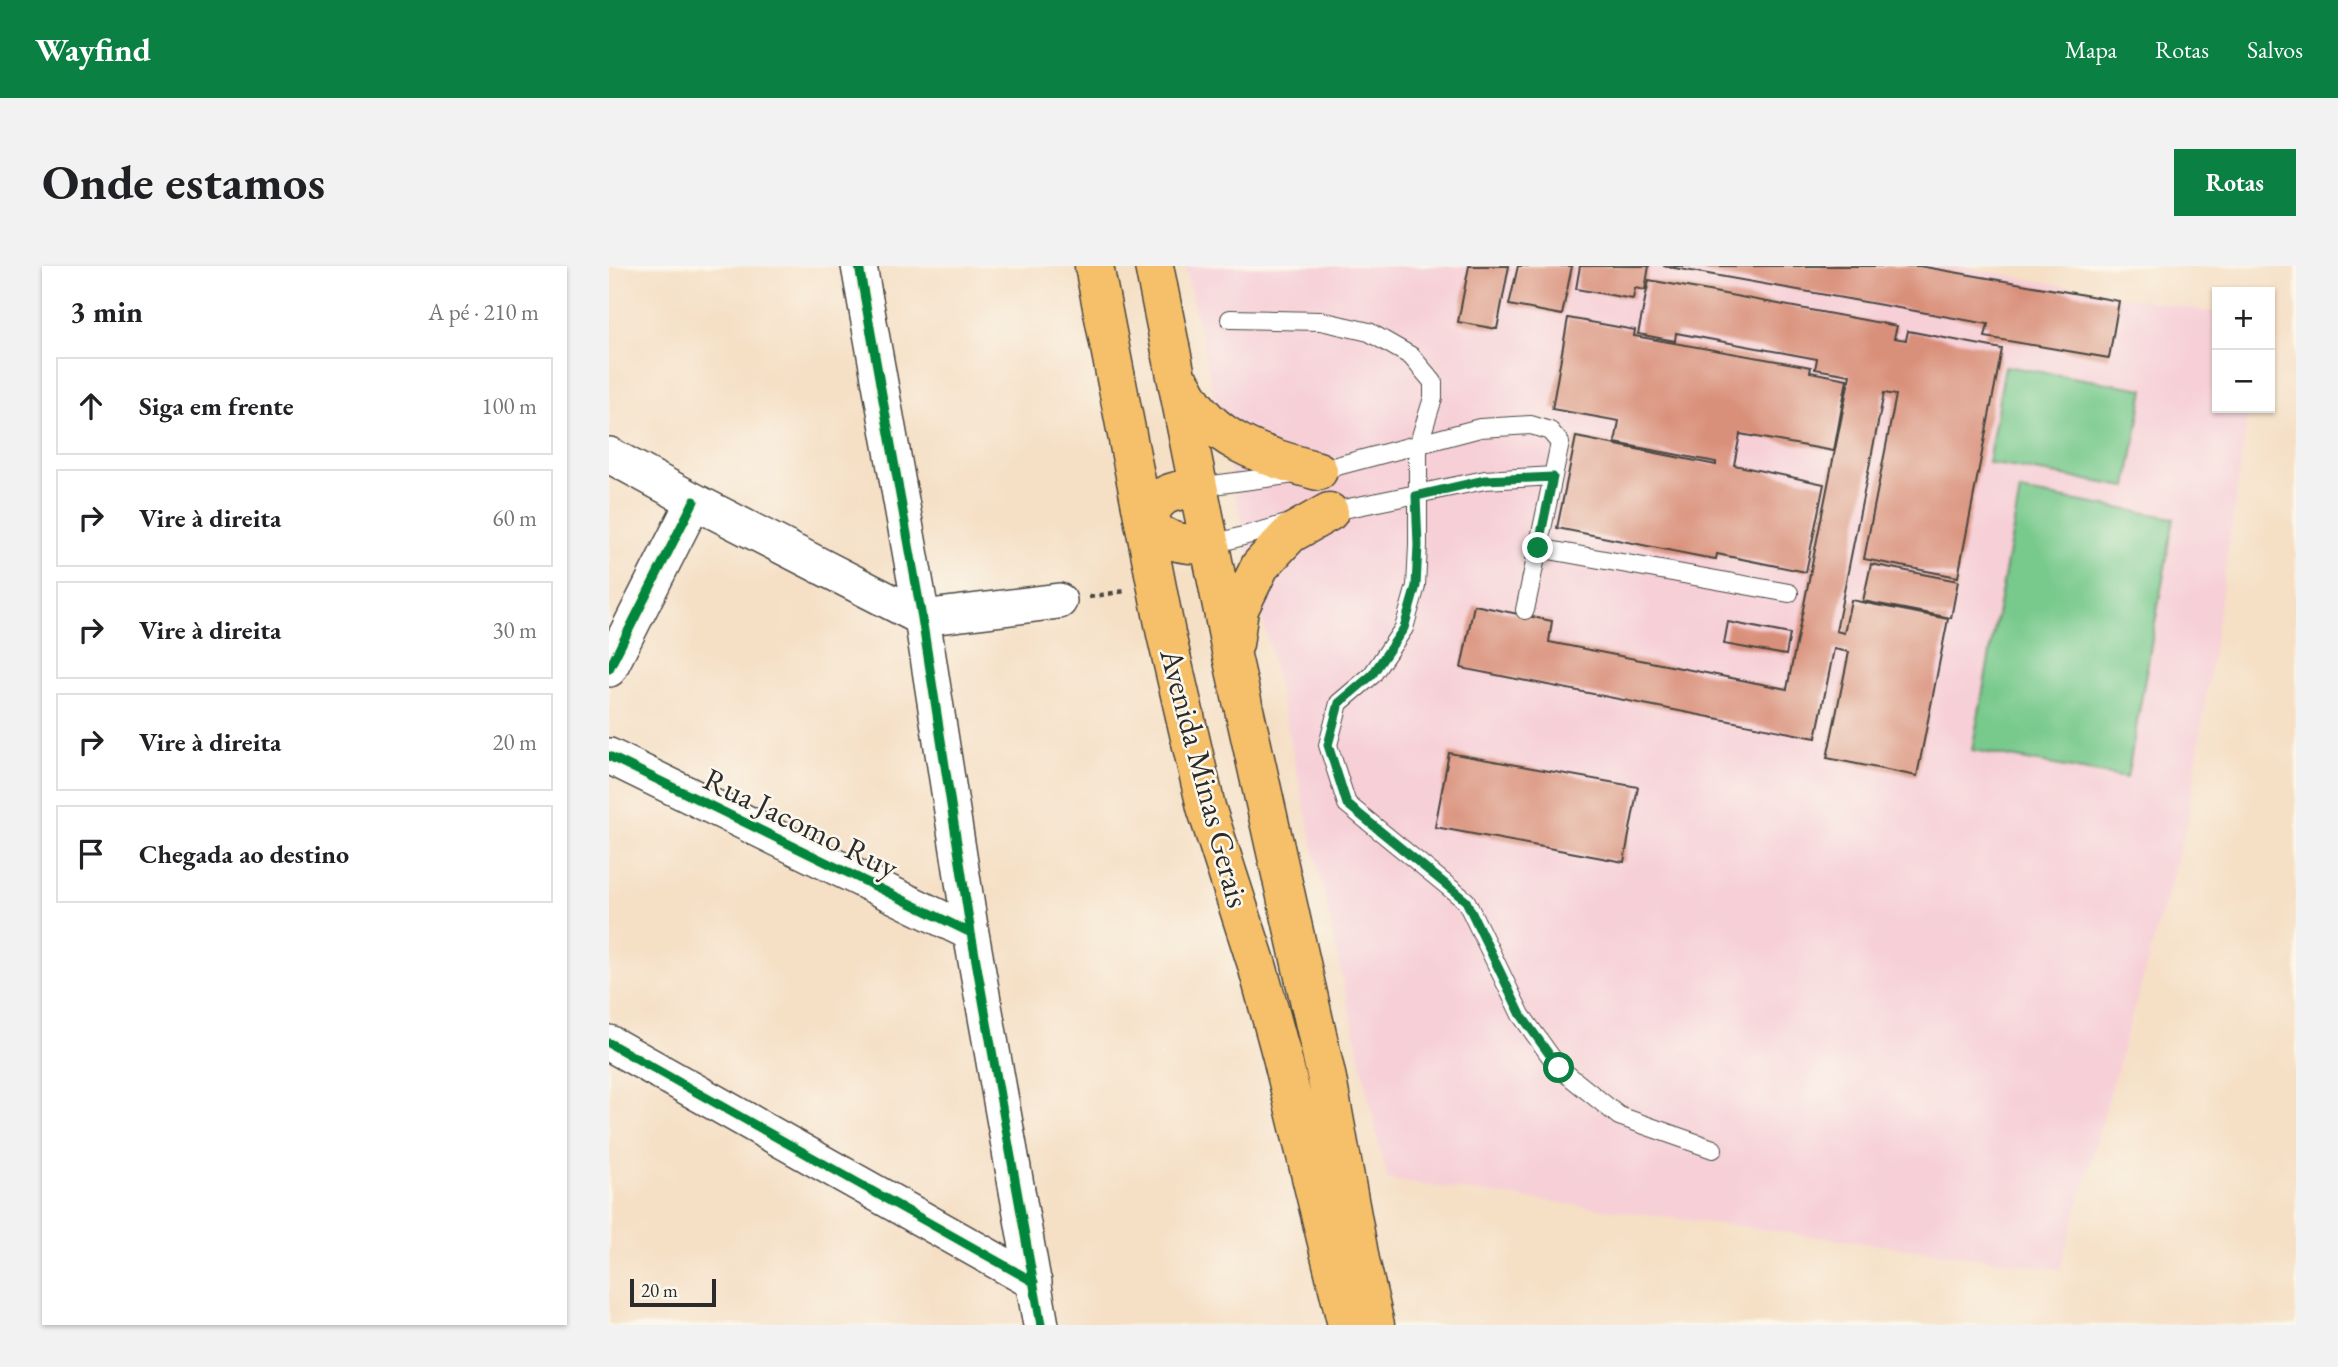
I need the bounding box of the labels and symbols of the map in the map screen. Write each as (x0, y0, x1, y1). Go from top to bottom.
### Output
route end (1522, 532, 1553, 563)
street label: Avenida Minas Gerais (1150, 643, 1260, 912)
street label: Rua Jacomo Ruy (697, 758, 906, 889)
route start (1543, 1052, 1574, 1083)
scale bar (630, 1276, 716, 1308)

